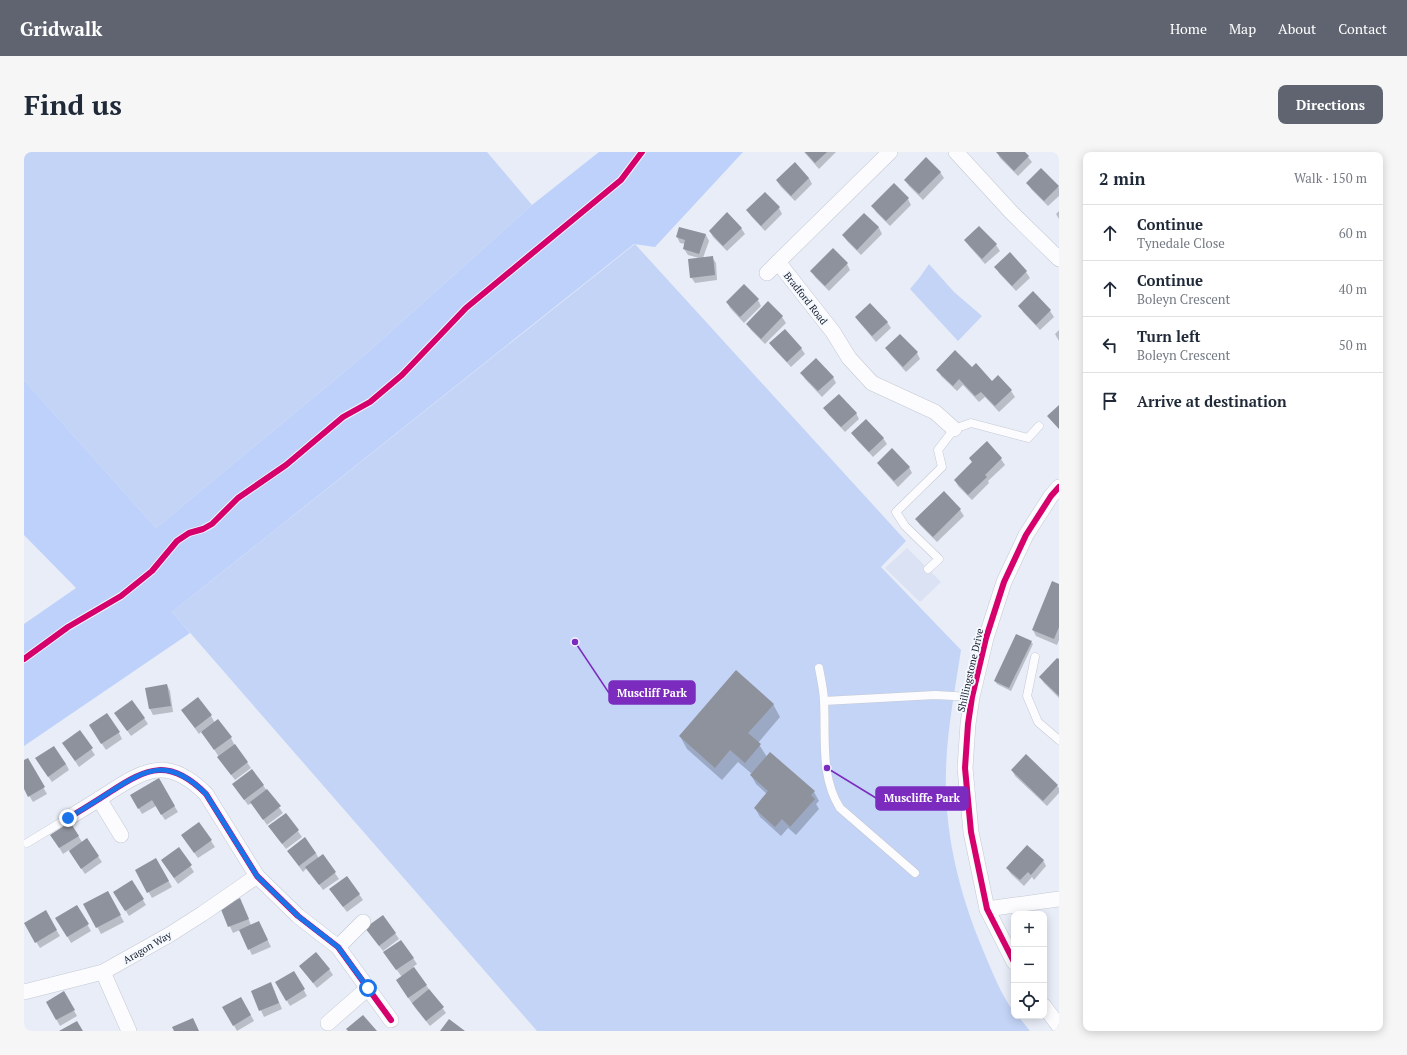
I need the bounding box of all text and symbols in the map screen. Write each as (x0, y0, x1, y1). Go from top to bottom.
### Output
text: Gridwalk (20, 16, 102, 41)
text: Home (1170, 19, 1207, 38)
text: Map (1229, 19, 1256, 38)
text: About (1278, 19, 1316, 38)
text: Contact (1338, 19, 1387, 38)
button: Directions (1278, 85, 1383, 124)
text: Find us (24, 86, 122, 123)
text: 2 min (1099, 167, 1146, 190)
text: Walk · 150 m (1294, 169, 1367, 187)
text: Continue (1137, 214, 1203, 234)
icon: ahead (1099, 222, 1121, 244)
text: 60 m (1339, 224, 1367, 242)
text: Tynedale Close (1137, 234, 1225, 252)
street label: Bradford Road (781, 269, 831, 328)
text: Continue (1137, 270, 1203, 290)
icon: ahead (1099, 278, 1121, 300)
text: 40 m (1339, 280, 1367, 298)
text: Boleyn Crescent (1137, 290, 1230, 308)
text: Turn left (1137, 326, 1201, 346)
icon: left (1099, 334, 1121, 356)
text: 50 m (1339, 336, 1367, 354)
text: Boleyn Crescent (1137, 346, 1230, 364)
icon: arrive (1099, 390, 1121, 412)
text: Arrive at destination (1137, 391, 1287, 411)
street label: Shillingstone Drive (955, 627, 986, 713)
callout: Muscliff Park (609, 681, 695, 704)
text: Muscliff Park (617, 686, 688, 700)
callout: Muscliffe Park (876, 787, 968, 810)
text: Muscliffe Park (884, 791, 960, 805)
route end (59, 809, 77, 827)
map controls (1011, 911, 1047, 1019)
button: + (1011, 911, 1047, 947)
street label: Aragon Way (121, 928, 175, 966)
button: − (1011, 947, 1047, 983)
route start (359, 979, 377, 997)
button: locate (1011, 983, 1047, 1019)

